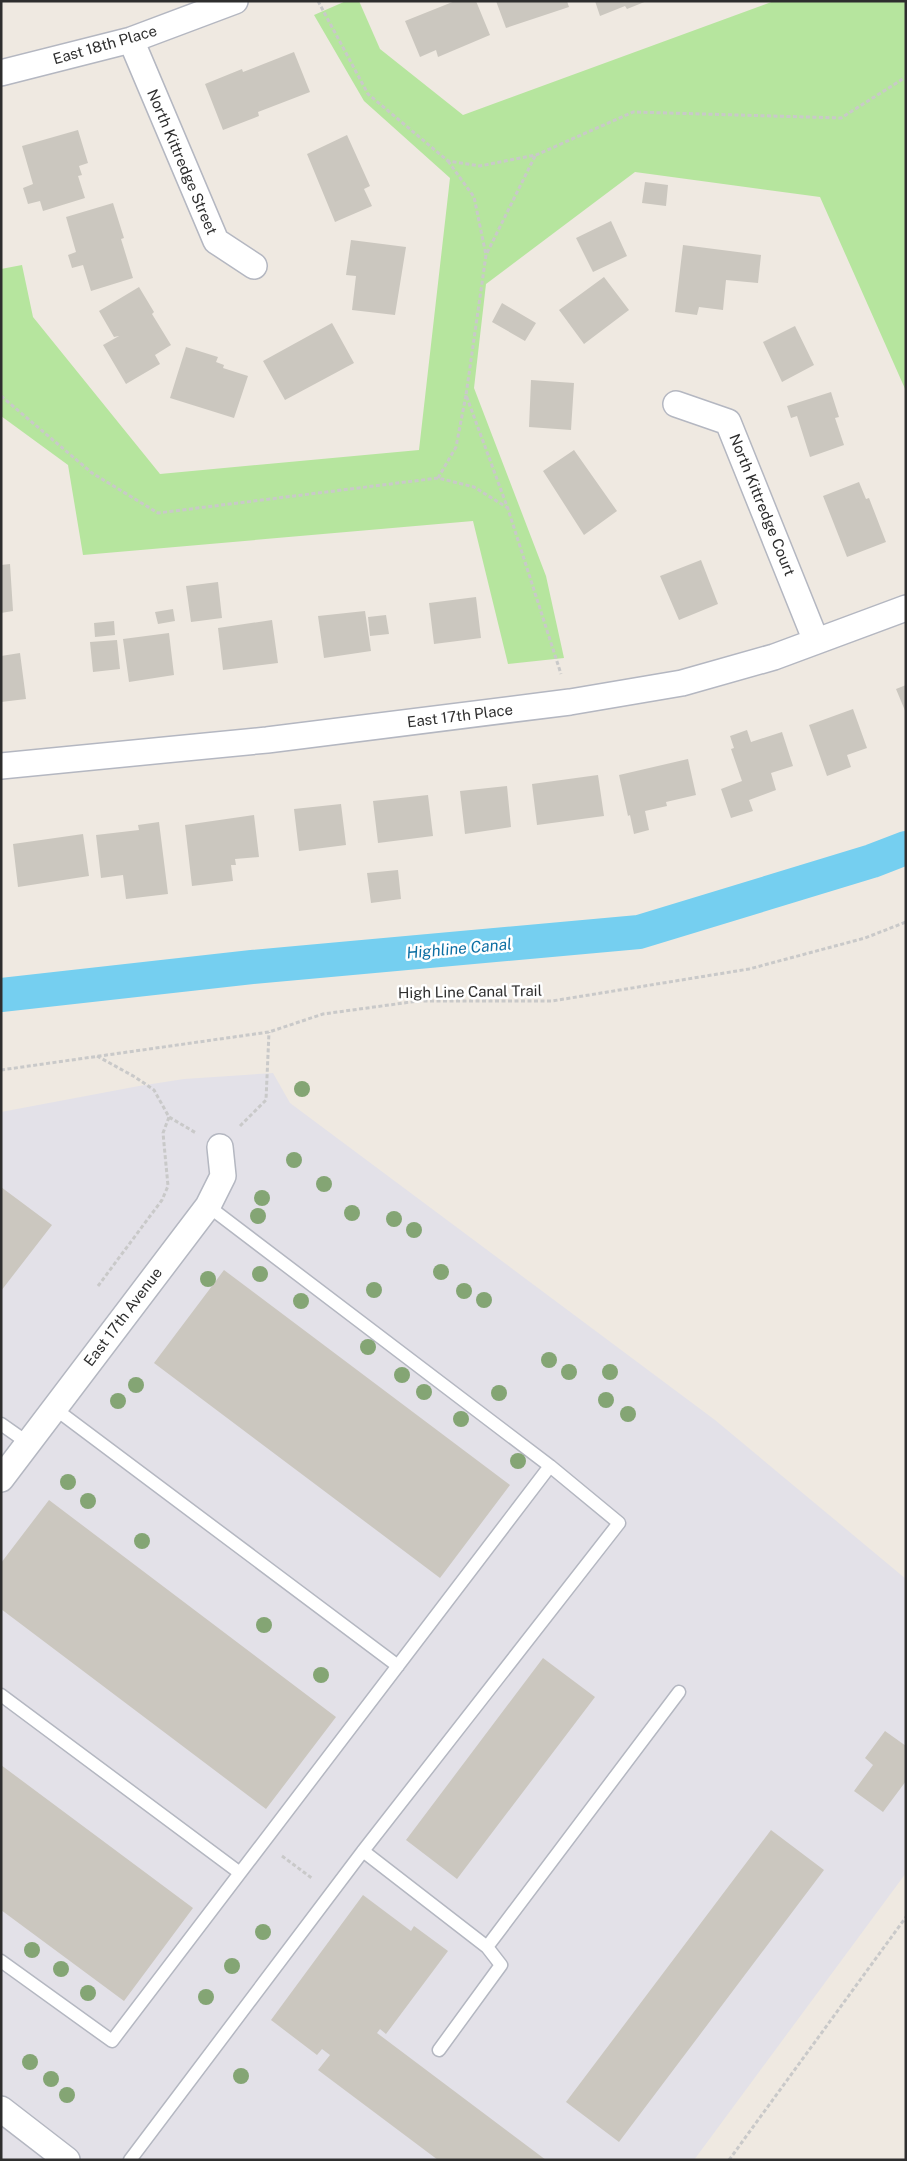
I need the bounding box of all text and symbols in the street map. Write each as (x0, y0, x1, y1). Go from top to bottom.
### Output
street label: East 18th Place (51, 22, 159, 67)
street label: North Kittredge Street (144, 86, 221, 237)
street label: North Kittredge Court (726, 431, 799, 578)
street label: East 17th Place (406, 701, 514, 730)
water label: Highline Canal (406, 934, 512, 963)
street label: High Line Canal Trail (398, 982, 542, 1001)
street label: East 17th Avenue (80, 1264, 165, 1369)

